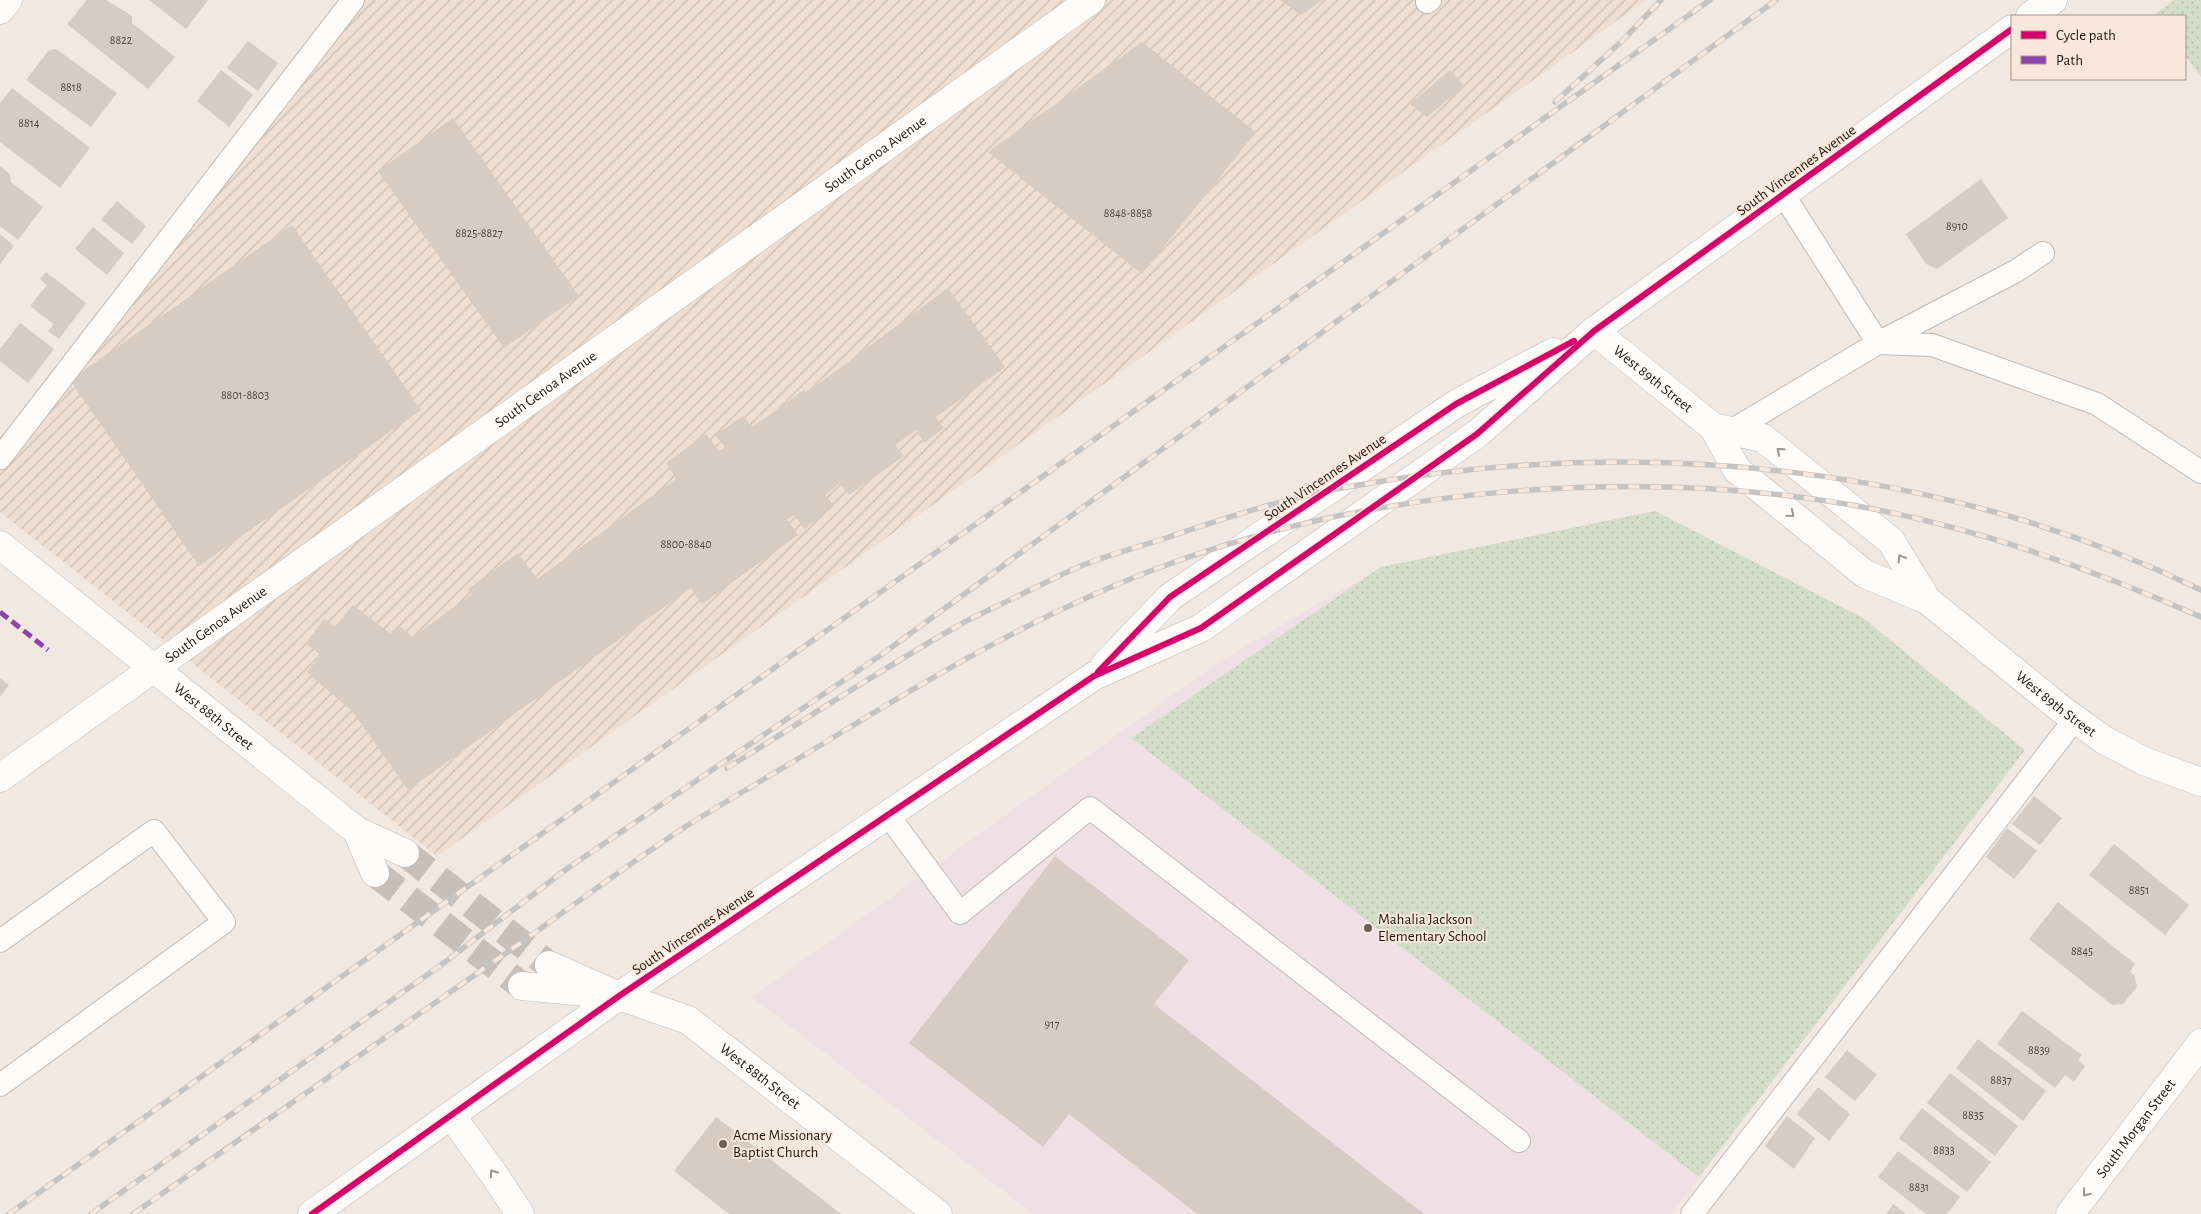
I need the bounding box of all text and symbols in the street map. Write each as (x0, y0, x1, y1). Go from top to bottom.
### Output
legend (2011, 15, 2186, 80)
text: Cycle path (2056, 28, 2116, 43)
house number: 8822 (110, 34, 133, 46)
text: Path (2056, 53, 2083, 68)
house number: 8818 (60, 81, 82, 93)
street label: South Genoa Avenue (822, 113, 929, 195)
house number: 8814 (18, 117, 40, 129)
street label: South Vincennes Avenue (1734, 122, 1859, 219)
house number: 8848-8858 (1104, 207, 1153, 219)
house number: 8910 (1946, 220, 1968, 232)
house number: 8825-8827 (455, 227, 503, 239)
street label: West 89th Street (1610, 343, 1696, 416)
street label: South Genoa Avenue (492, 348, 599, 431)
house number: 8801-8803 (221, 389, 269, 401)
street label: South Vincennes Avenue (1262, 431, 1389, 524)
one-way arrow (1777, 449, 1786, 457)
one-way arrow (1785, 508, 1794, 516)
house number: 8800-8840 (660, 538, 712, 550)
one-way arrow (1898, 554, 1908, 563)
street label: South Genoa Avenue (163, 583, 270, 666)
street label: West 89th Street (2013, 668, 2099, 740)
street label: West 88th Street (171, 680, 256, 753)
house number: 8851 (2129, 884, 2149, 896)
street label: South Vincennes Avenue (630, 885, 757, 978)
place label: Mahalia Jackson Elementary School (1378, 912, 1487, 944)
marker: Mahalia Jackson Elementary School (1362, 922, 1374, 934)
house number: 8845 (2071, 945, 2093, 957)
house number: 917 (1045, 1018, 1059, 1030)
street label: West 88th Street (717, 1041, 803, 1112)
house number: 8839 (2028, 1044, 2050, 1056)
house number: 8837 (1990, 1074, 2012, 1086)
street label: South Morgan Street (2094, 1076, 2179, 1181)
house number: 8835 (1962, 1109, 1984, 1121)
place label: Acme Missionary Baptist Church (733, 1128, 832, 1160)
marker: Acme Missionary Baptist Church (717, 1138, 729, 1150)
house number: 8833 (1933, 1144, 1955, 1156)
one-way arrow (490, 1169, 499, 1179)
house number: 8831 (1909, 1181, 1929, 1193)
one-way arrow (2083, 1187, 2092, 1197)

